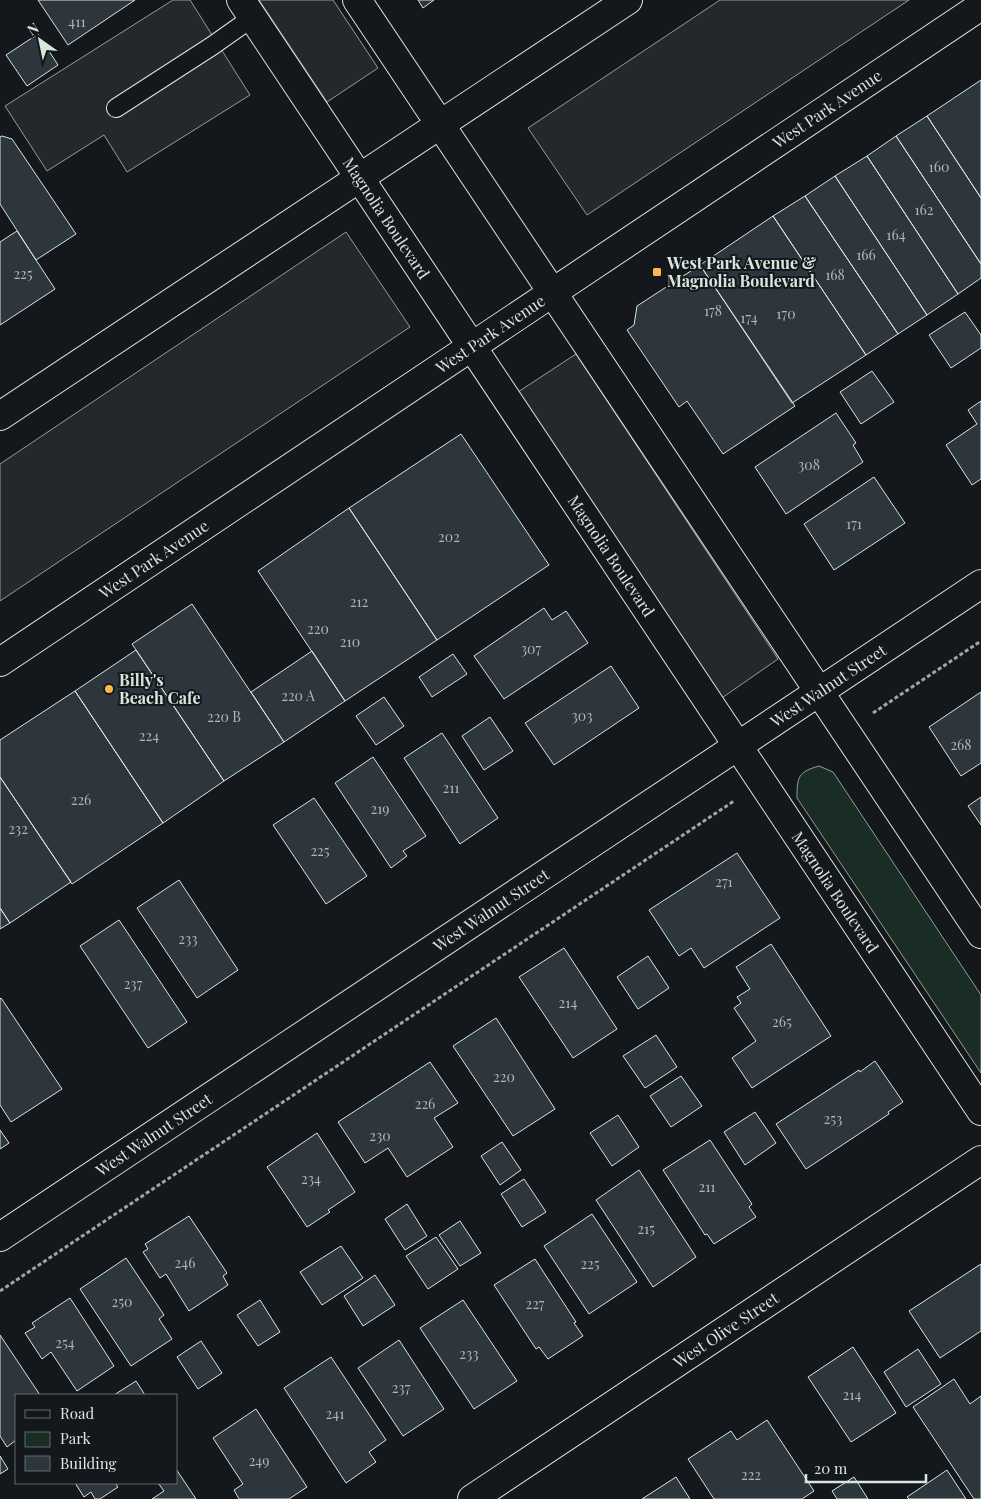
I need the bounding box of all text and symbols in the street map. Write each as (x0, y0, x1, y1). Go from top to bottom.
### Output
house number: 411 (68, 12, 86, 31)
north arrow (15, 15, 65, 65)
text: N (23, 18, 42, 39)
street label: West Park Avenue (767, 64, 885, 153)
street label: Magnolia Boulevard (339, 153, 435, 283)
house number: 160 (929, 157, 949, 176)
house number: 162 (914, 200, 934, 219)
house number: 164 (886, 225, 906, 244)
house number: 166 (856, 245, 876, 264)
place label: West Park Avenue & Magnolia Boulevard (666, 252, 817, 291)
house number: 225 (13, 264, 33, 283)
house number: 168 (825, 265, 845, 284)
marker: West Park Avenue & Magnolia Boulevard (651, 266, 663, 278)
street label: West Park Avenue (431, 290, 549, 378)
house number: 178 (704, 301, 722, 320)
house number: 170 (776, 304, 796, 323)
house number: 174 (740, 308, 758, 327)
house number: 308 (798, 455, 820, 474)
street label: Magnolia Boulevard (564, 491, 660, 621)
house number: 171 (846, 514, 862, 533)
street label: West Park Avenue (94, 515, 212, 603)
house number: 202 (438, 527, 460, 546)
house number: 212 (350, 592, 369, 611)
house number: 220 (307, 619, 329, 638)
house number: 210 (340, 632, 360, 651)
house number: 307 (521, 639, 542, 658)
street label: West Walnut Street (765, 639, 890, 732)
place label: Billy's Beach Cafe (119, 669, 200, 708)
marker: Billy's Beach Cafe (103, 683, 115, 695)
house number: 220 A (281, 686, 315, 705)
house number: 303 (571, 706, 593, 725)
house number: 220 B (207, 707, 241, 726)
house number: 224 (139, 726, 159, 745)
house number: 268 (950, 735, 972, 754)
house number: 211 (442, 778, 460, 797)
house number: 226 (71, 790, 91, 809)
house number: 219 (370, 799, 390, 818)
house number: 232 (8, 819, 28, 838)
street label: Magnolia Boulevard (788, 827, 884, 957)
house number: 225 (310, 841, 330, 860)
street label: West Walnut Street (428, 863, 553, 956)
house number: 271 (715, 872, 733, 891)
house number: 233 (178, 929, 198, 948)
house number: 237 (124, 974, 143, 993)
house number: 214 (559, 993, 577, 1012)
house number: 265 (772, 1012, 792, 1031)
house number: 220 (493, 1067, 515, 1086)
street label: West Walnut Street (91, 1088, 216, 1181)
house number: 226 (415, 1094, 435, 1113)
house number: 253 (824, 1109, 842, 1128)
house number: 230 (369, 1126, 391, 1145)
house number: 234 (301, 1169, 321, 1188)
house number: 211 (698, 1177, 716, 1196)
house number: 215 (637, 1219, 655, 1238)
house number: 246 (175, 1253, 195, 1272)
house number: 225 (580, 1254, 600, 1273)
street label: West Olive Street (668, 1287, 782, 1373)
house number: 250 (112, 1292, 132, 1311)
house number: 227 (525, 1294, 545, 1313)
house number: 254 (55, 1333, 75, 1352)
house number: 233 (459, 1344, 479, 1363)
house number: 237 (392, 1378, 411, 1397)
house number: 214 (843, 1385, 861, 1404)
legend (15, 1394, 178, 1484)
text: Road (60, 1403, 94, 1423)
house number: 241 (326, 1404, 344, 1423)
text: Park (60, 1428, 92, 1448)
house number: 249 (249, 1451, 269, 1470)
scale bar (806, 1452, 926, 1484)
text: Building (60, 1453, 117, 1473)
text: 20 m (814, 1458, 848, 1478)
house number: 222 (741, 1465, 761, 1484)

